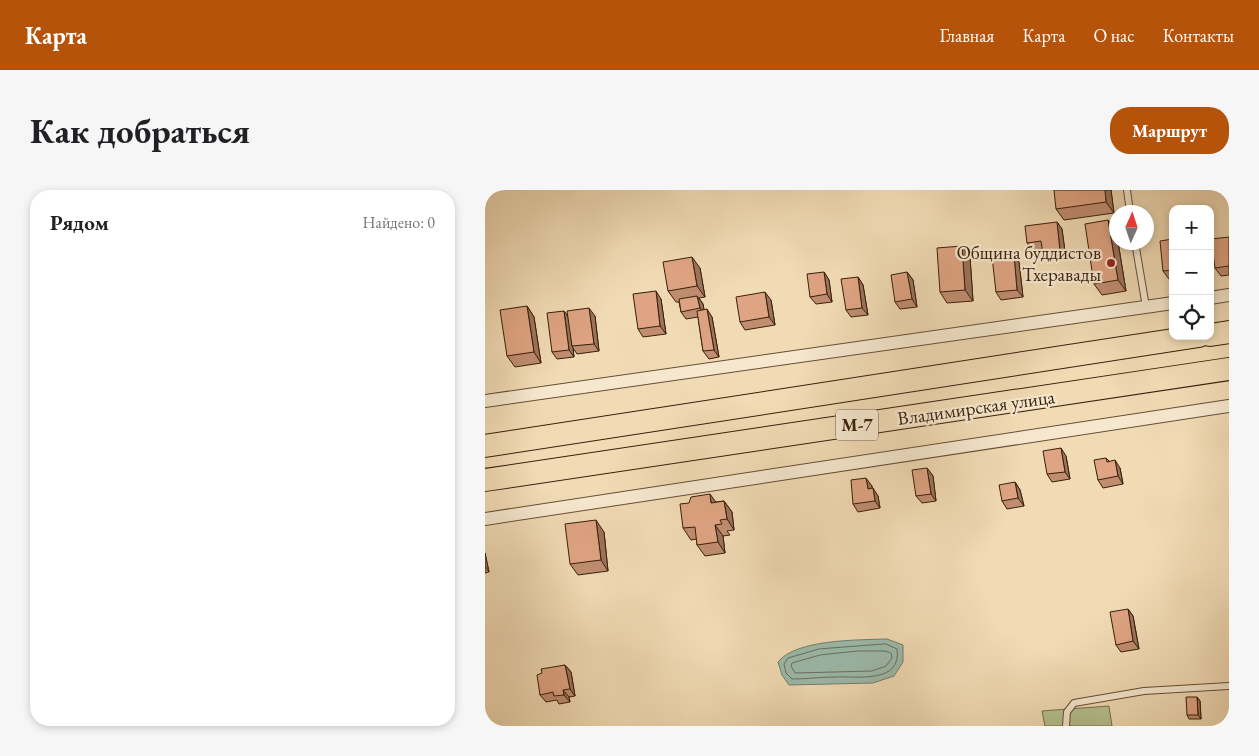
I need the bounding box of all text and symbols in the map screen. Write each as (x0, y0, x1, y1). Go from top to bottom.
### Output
text: Карта (25, 20, 87, 51)
text: Главная (940, 24, 994, 47)
text: Карта (1022, 24, 1065, 47)
text: О нас (1093, 24, 1135, 47)
text: Контакты (1163, 24, 1234, 47)
button: Маршрут (1110, 107, 1229, 154)
text: Как добраться (30, 108, 250, 153)
north arrow (1109, 205, 1154, 250)
map controls (1169, 205, 1214, 340)
button: + (1169, 205, 1214, 250)
text: Рядом (50, 209, 109, 236)
text: Найдено: 0 (363, 212, 435, 233)
place label: Община буддистов Тхеравады (956, 240, 1101, 287)
button: − (1169, 250, 1214, 295)
marker: Община буддистов Тхеравады (1105, 257, 1117, 269)
button: locate (1169, 295, 1214, 340)
street label: Владимирская улица (896, 384, 1057, 431)
road number: М-7 (836, 410, 878, 440)

